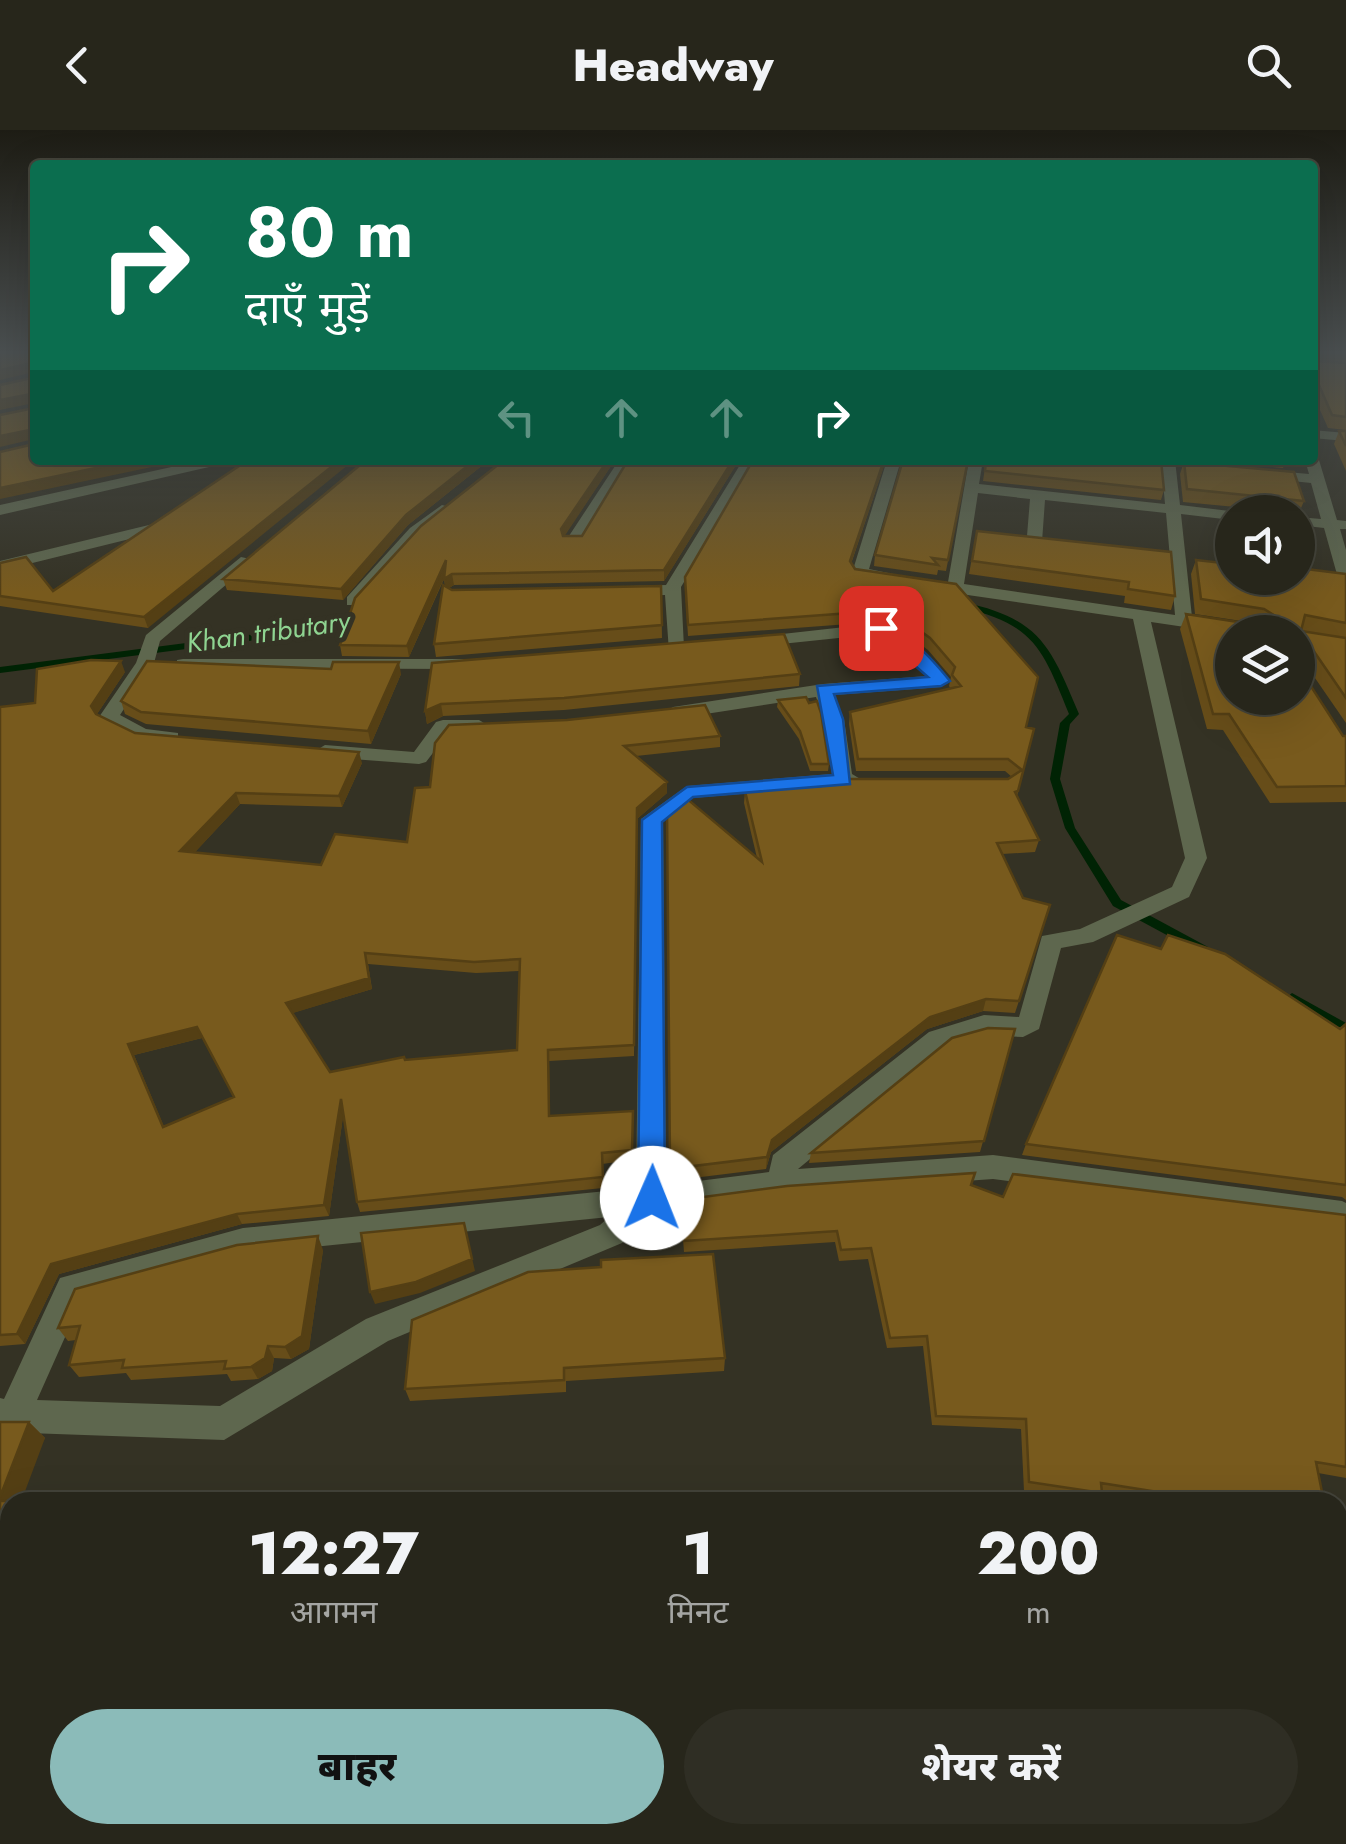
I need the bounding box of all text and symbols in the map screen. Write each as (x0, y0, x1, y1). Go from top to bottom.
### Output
text: Headway (572, 33, 774, 98)
icon: back (50, 38, 105, 93)
icon: search (1241, 38, 1296, 93)
text: 80 m (245, 182, 414, 283)
icon: right (80, 200, 210, 330)
text: दाएँ मुड़ें (245, 275, 370, 340)
icon: left (489, 390, 544, 445)
icon: ahead (594, 390, 649, 445)
icon: ahead (699, 390, 754, 445)
icon: right (804, 390, 859, 445)
map controls (1215, 495, 1315, 715)
button: sound (1215, 495, 1315, 595)
pin (839, 586, 924, 671)
water label: Khan tributary (184, 600, 354, 664)
icon: arrive (854, 601, 909, 656)
button: layers (1215, 615, 1315, 715)
position arrow (600, 1146, 704, 1250)
text: 12:27 (248, 1510, 419, 1597)
text: 1 (682, 1510, 714, 1597)
text: 200 (977, 1510, 1100, 1597)
text: आगमन (290, 1589, 378, 1635)
text: मिनट (667, 1589, 729, 1635)
text: m (1026, 1589, 1051, 1635)
button: बाहर (50, 1709, 664, 1824)
button: शेयर करें (684, 1709, 1298, 1824)

